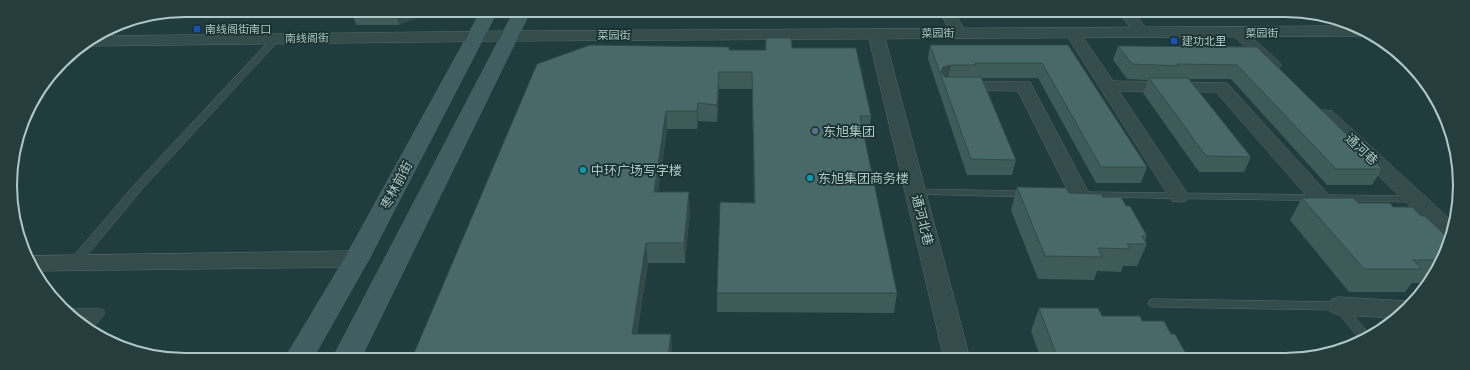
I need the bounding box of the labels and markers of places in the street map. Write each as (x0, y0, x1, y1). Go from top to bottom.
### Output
place label: 南线阁街南口 (205, 22, 271, 35)
marker: 南线阁街南口 (192, 24, 202, 34)
place label: 建功北里 (1182, 34, 1226, 47)
marker: 建功北里 (1169, 36, 1179, 46)
place label: 东旭集团 (823, 123, 875, 139)
marker: 东旭集团 (810, 126, 820, 136)
place label: 中环广场写字楼 (591, 162, 682, 178)
marker: 中环广场写字楼 (578, 165, 588, 175)
place label: 东旭集团商务楼 (818, 170, 909, 186)
marker: 东旭集团商务楼 (805, 173, 815, 183)

